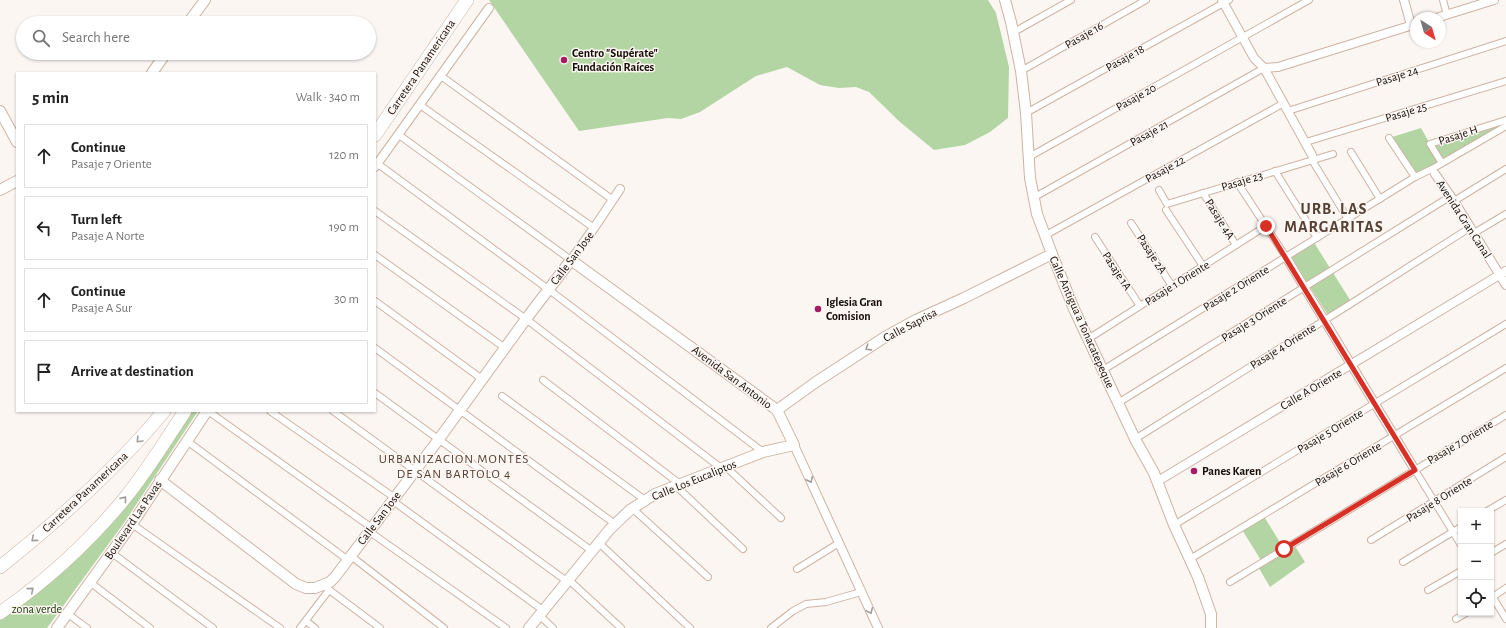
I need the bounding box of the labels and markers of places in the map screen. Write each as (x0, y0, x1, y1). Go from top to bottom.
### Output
place label: Centro "Supérate" Fundación Raíces (572, 47, 658, 73)
marker: Centro "Supérate" Fundación Raíces (559, 55, 569, 65)
place label: Iglesia Gran Comision (826, 296, 882, 322)
marker: Iglesia Gran Comision (813, 304, 823, 314)
place label: Panes Karen (1202, 465, 1261, 477)
marker: Panes Karen (1189, 466, 1199, 476)

